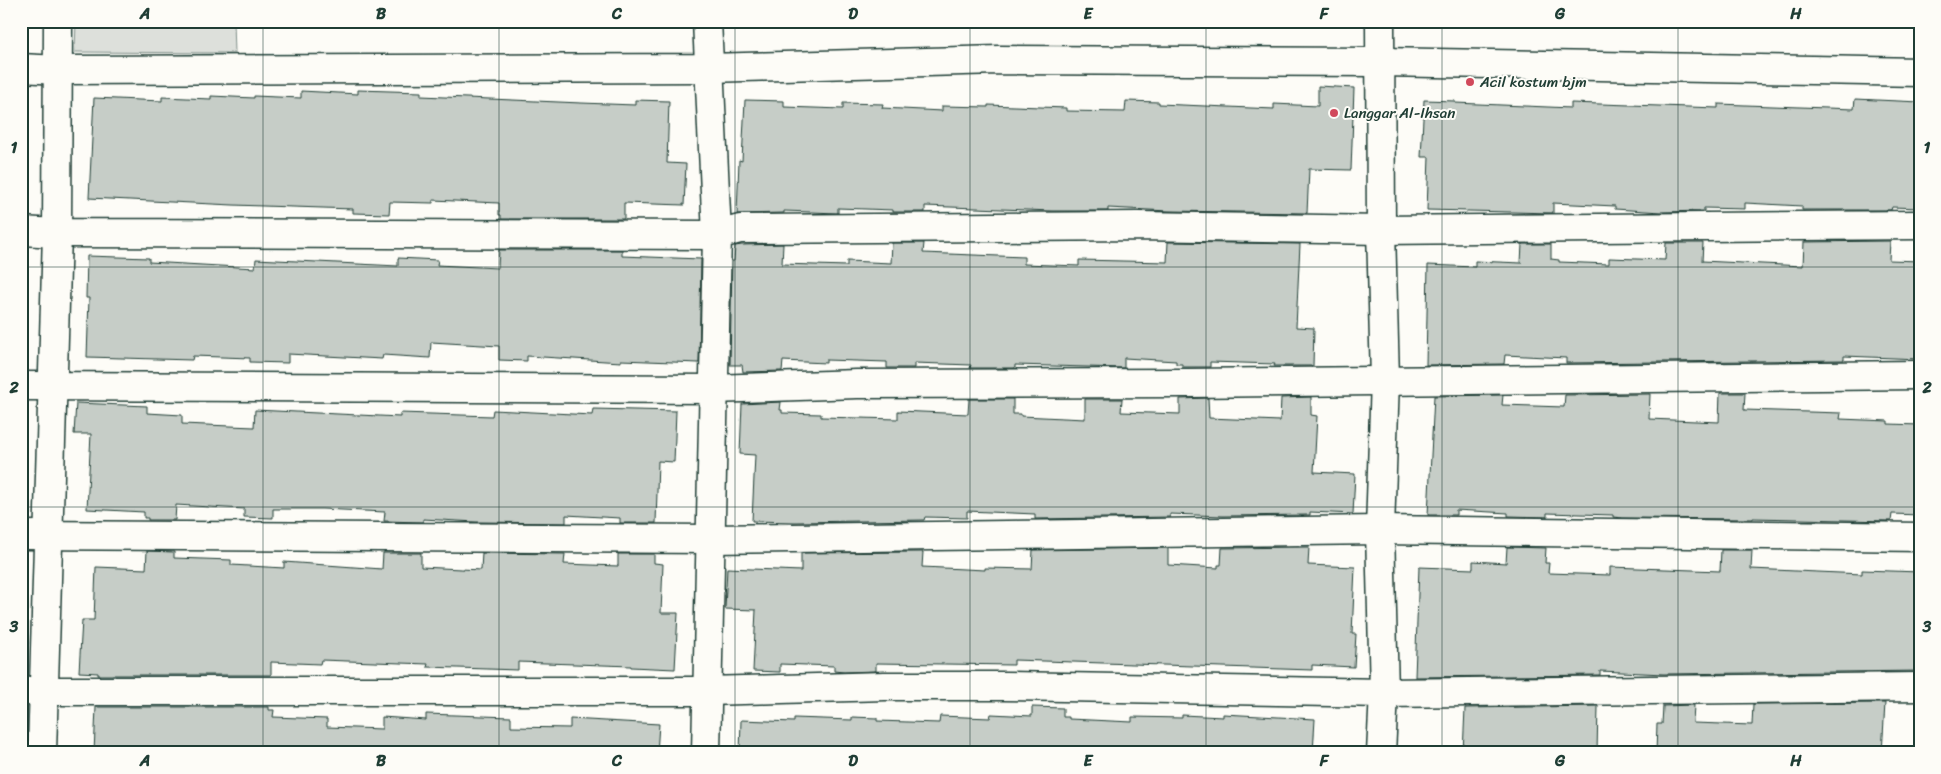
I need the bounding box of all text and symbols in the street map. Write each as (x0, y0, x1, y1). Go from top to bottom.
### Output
text: A (139, 0, 150, 28)
text: B (376, 0, 387, 28)
text: C (611, 0, 623, 28)
text: D (848, 0, 858, 28)
text: E (1084, 0, 1094, 28)
text: F (1319, 0, 1330, 28)
text: G (1554, 0, 1566, 28)
text: H (1789, 0, 1802, 28)
place label: Acil kostum bjm (1479, 69, 1587, 95)
marker: Acil kostum bjm (1464, 76, 1476, 88)
place label: Langgar Al-Ihsan (1344, 100, 1455, 126)
marker: Langgar Al-Ihsan (1328, 107, 1340, 119)
text: 1 (11, 133, 18, 162)
text: 1 (1924, 133, 1931, 162)
text: 2 (8, 373, 19, 402)
text: 2 (1921, 373, 1932, 402)
text: 3 (9, 612, 19, 641)
text: 3 (1922, 612, 1932, 641)
text: A (139, 746, 150, 774)
text: B (376, 746, 387, 774)
text: C (611, 746, 623, 774)
text: D (848, 746, 858, 774)
text: E (1084, 746, 1094, 774)
text: F (1319, 746, 1330, 774)
text: G (1554, 746, 1566, 774)
text: H (1789, 746, 1802, 774)

